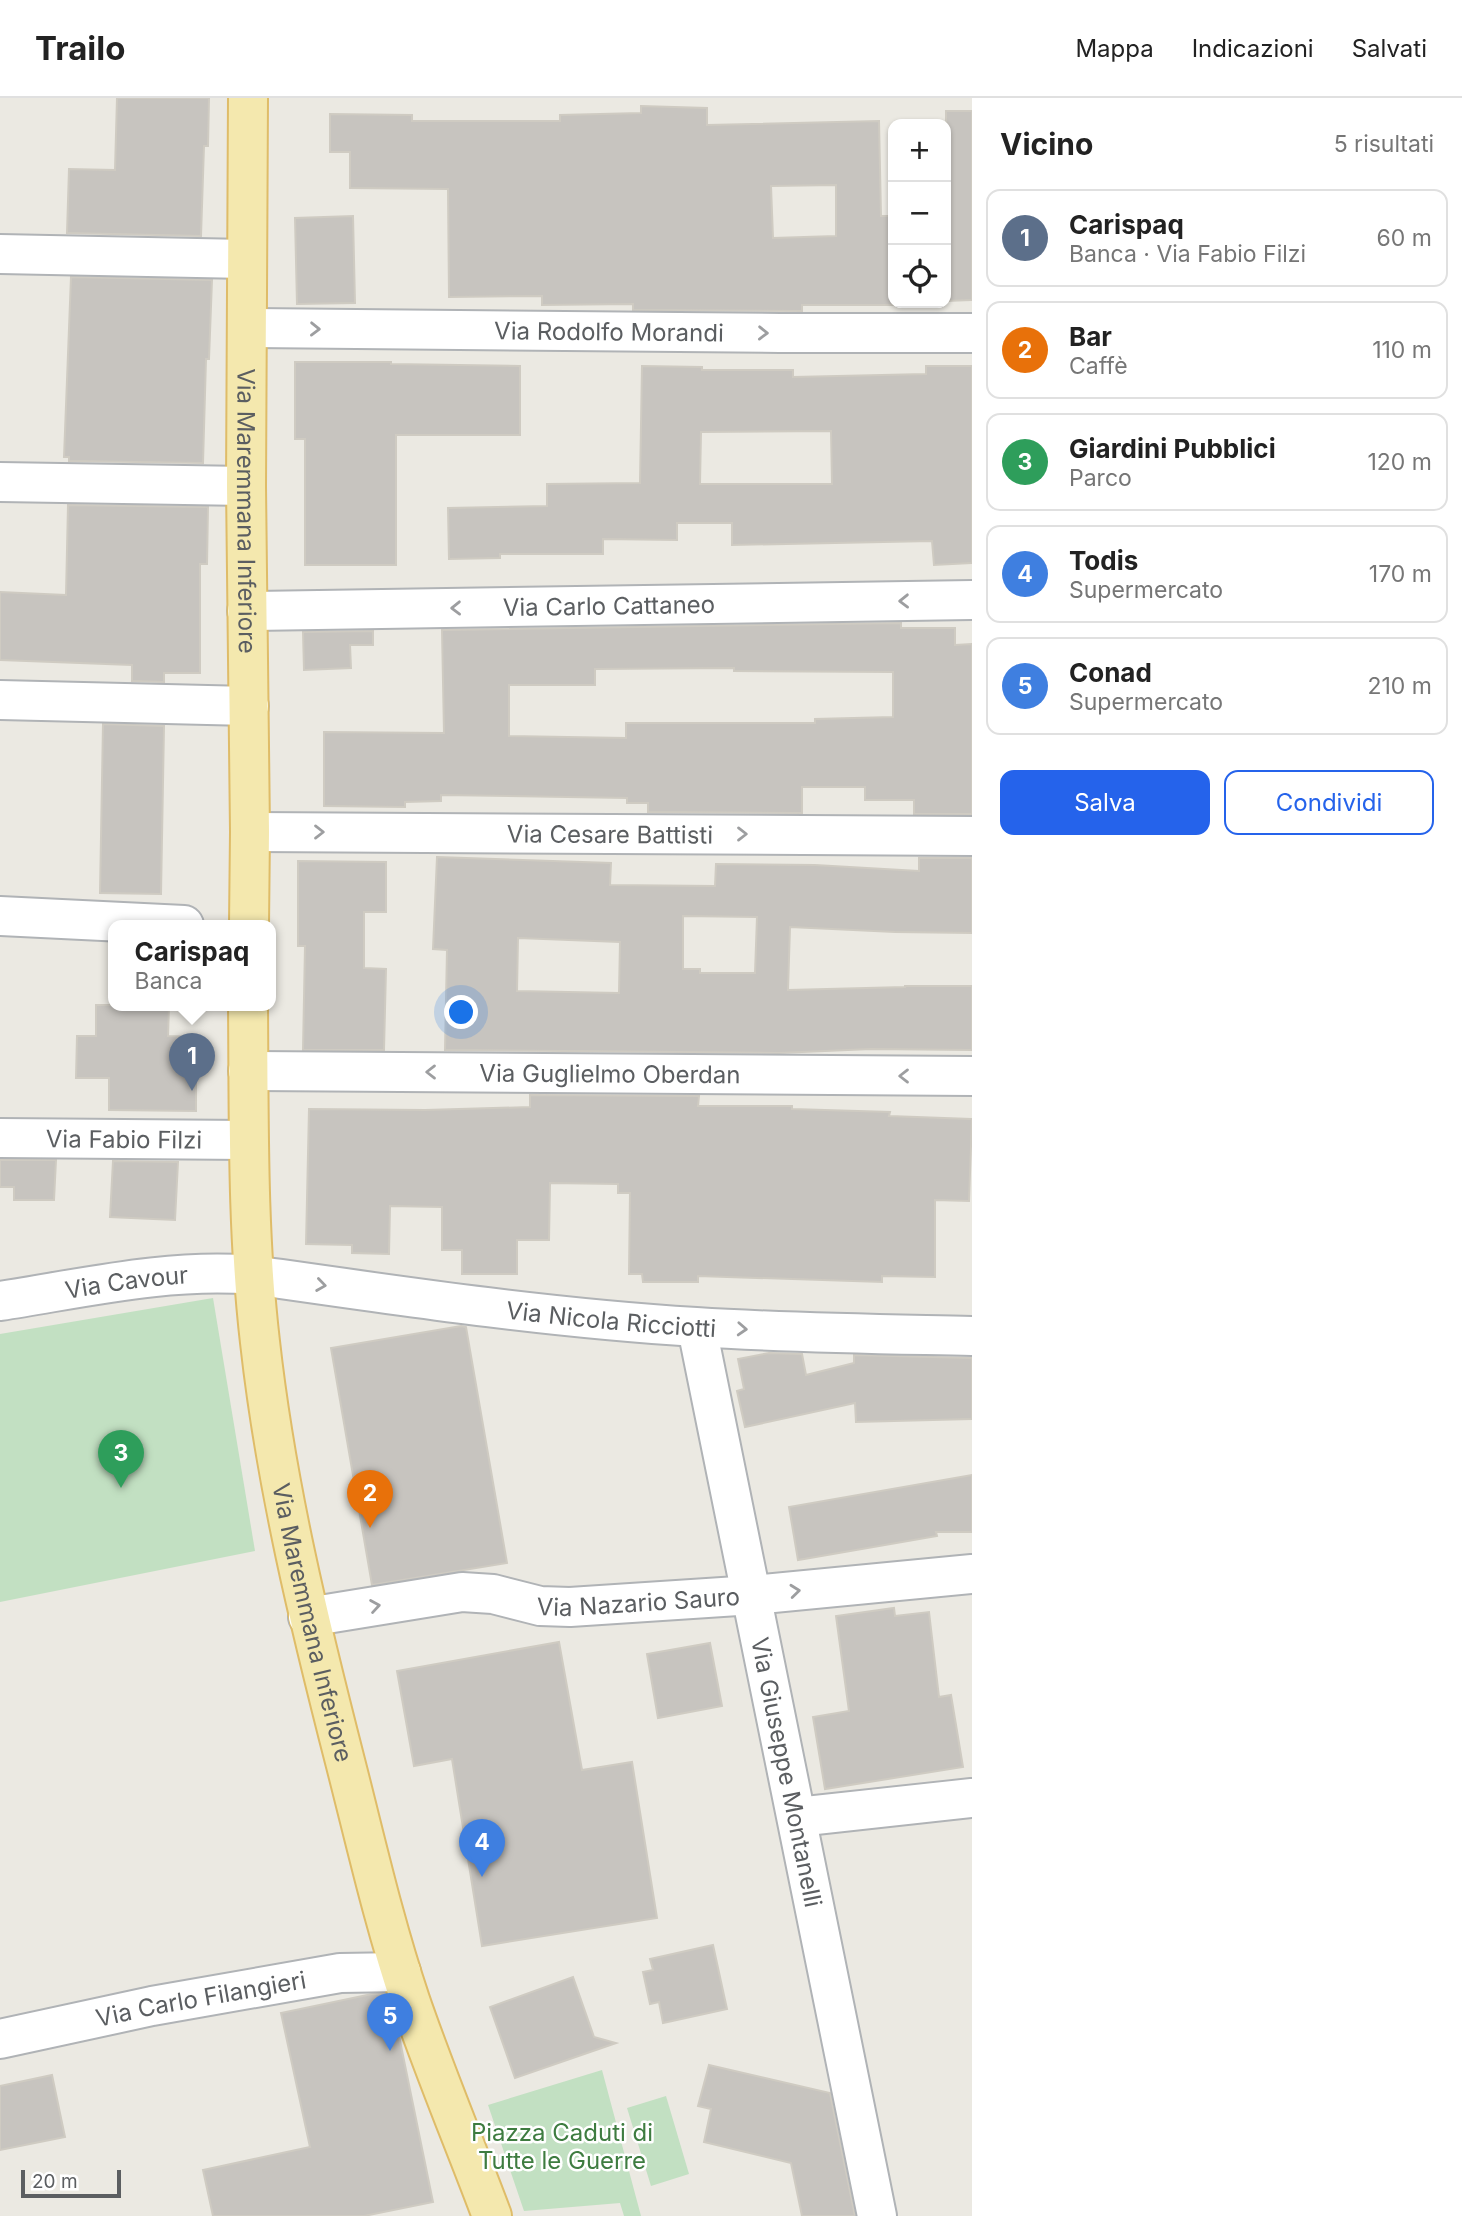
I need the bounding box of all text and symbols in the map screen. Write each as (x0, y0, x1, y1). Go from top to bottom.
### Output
text: Trailo (35, 28, 125, 68)
text: Mappa (1075, 34, 1154, 63)
text: Indicazioni (1192, 34, 1314, 63)
text: Salvati (1352, 34, 1427, 63)
map controls (888, 119, 951, 308)
button: + (888, 119, 951, 182)
text: Vicino (1000, 126, 1093, 162)
text: 5 risultati (1334, 130, 1434, 158)
button: − (888, 182, 951, 245)
text: Carispaq (1069, 209, 1184, 240)
text: 1 (1020, 224, 1030, 252)
text: 60 m (1377, 224, 1432, 252)
text: Banca · Via Fabio Filzi (1069, 240, 1306, 268)
button: locate (888, 245, 951, 308)
street label: Via Rodolfo Morandi (494, 316, 724, 347)
one-way arrow (310, 321, 321, 337)
text: Bar (1069, 321, 1112, 352)
one-way arrow (758, 325, 769, 341)
text: 2 (1018, 336, 1032, 364)
text: 110 m (1372, 336, 1432, 364)
text: Caffè (1069, 352, 1128, 380)
street label: Via Maremmana Inferiore (231, 368, 262, 654)
text: Giardini Pubblici (1069, 433, 1276, 464)
text: 3 (1018, 448, 1032, 476)
text: 120 m (1367, 448, 1432, 476)
text: Parco (1069, 464, 1132, 492)
text: Todis (1069, 545, 1138, 576)
text: 4 (1017, 560, 1033, 588)
text: 170 m (1369, 560, 1432, 588)
text: Supermercato (1069, 576, 1223, 604)
street label: Via Carlo Cattaneo (503, 589, 715, 622)
one-way arrow (898, 593, 909, 609)
one-way arrow (450, 600, 461, 616)
text: Conad (1069, 657, 1152, 688)
text: 5 (1018, 672, 1032, 700)
text: 210 m (1367, 672, 1432, 700)
text: Supermercato (1069, 688, 1223, 716)
button: Salva (1000, 770, 1210, 835)
button: Condividi (1224, 770, 1434, 835)
street label: Via Cesare Battisti (507, 819, 713, 849)
one-way arrow (314, 824, 324, 840)
one-way arrow (737, 827, 748, 842)
popup (108, 920, 276, 1011)
text: Carispaq (135, 936, 249, 967)
text: Banca (135, 967, 202, 995)
your location (444, 995, 478, 1029)
pin: 1 (169, 1033, 215, 1091)
street label: Via Guglielmo Oberdan (479, 1058, 741, 1089)
one-way arrow (426, 1065, 437, 1080)
one-way arrow (898, 1068, 909, 1084)
street label: Via Fabio Filzi (46, 1124, 202, 1154)
street label: Via Cavour (63, 1260, 189, 1304)
one-way arrow (315, 1277, 327, 1292)
street label: Via Nicola Ricciotti (505, 1295, 717, 1343)
one-way arrow (737, 1322, 748, 1337)
pin: 3 (98, 1430, 144, 1488)
pin: 2 (347, 1470, 393, 1528)
street label: Via Maremmana Inferiore (267, 1481, 359, 1765)
street label: Via Nazario Sauro (536, 1581, 741, 1622)
one-way arrow (790, 1584, 801, 1599)
one-way arrow (369, 1599, 381, 1614)
street label: Via Giuseppe Montanelli (745, 1634, 828, 1909)
pin: 4 (459, 1819, 505, 1877)
street label: Via Carlo Filangieri (93, 1965, 308, 2032)
pin: 5 (367, 1993, 413, 2051)
park label: Piazza Caduti di Tutte le Guerre (471, 2118, 653, 2175)
scale bar (21, 2167, 121, 2199)
text: 20 m (32, 2170, 78, 2193)

